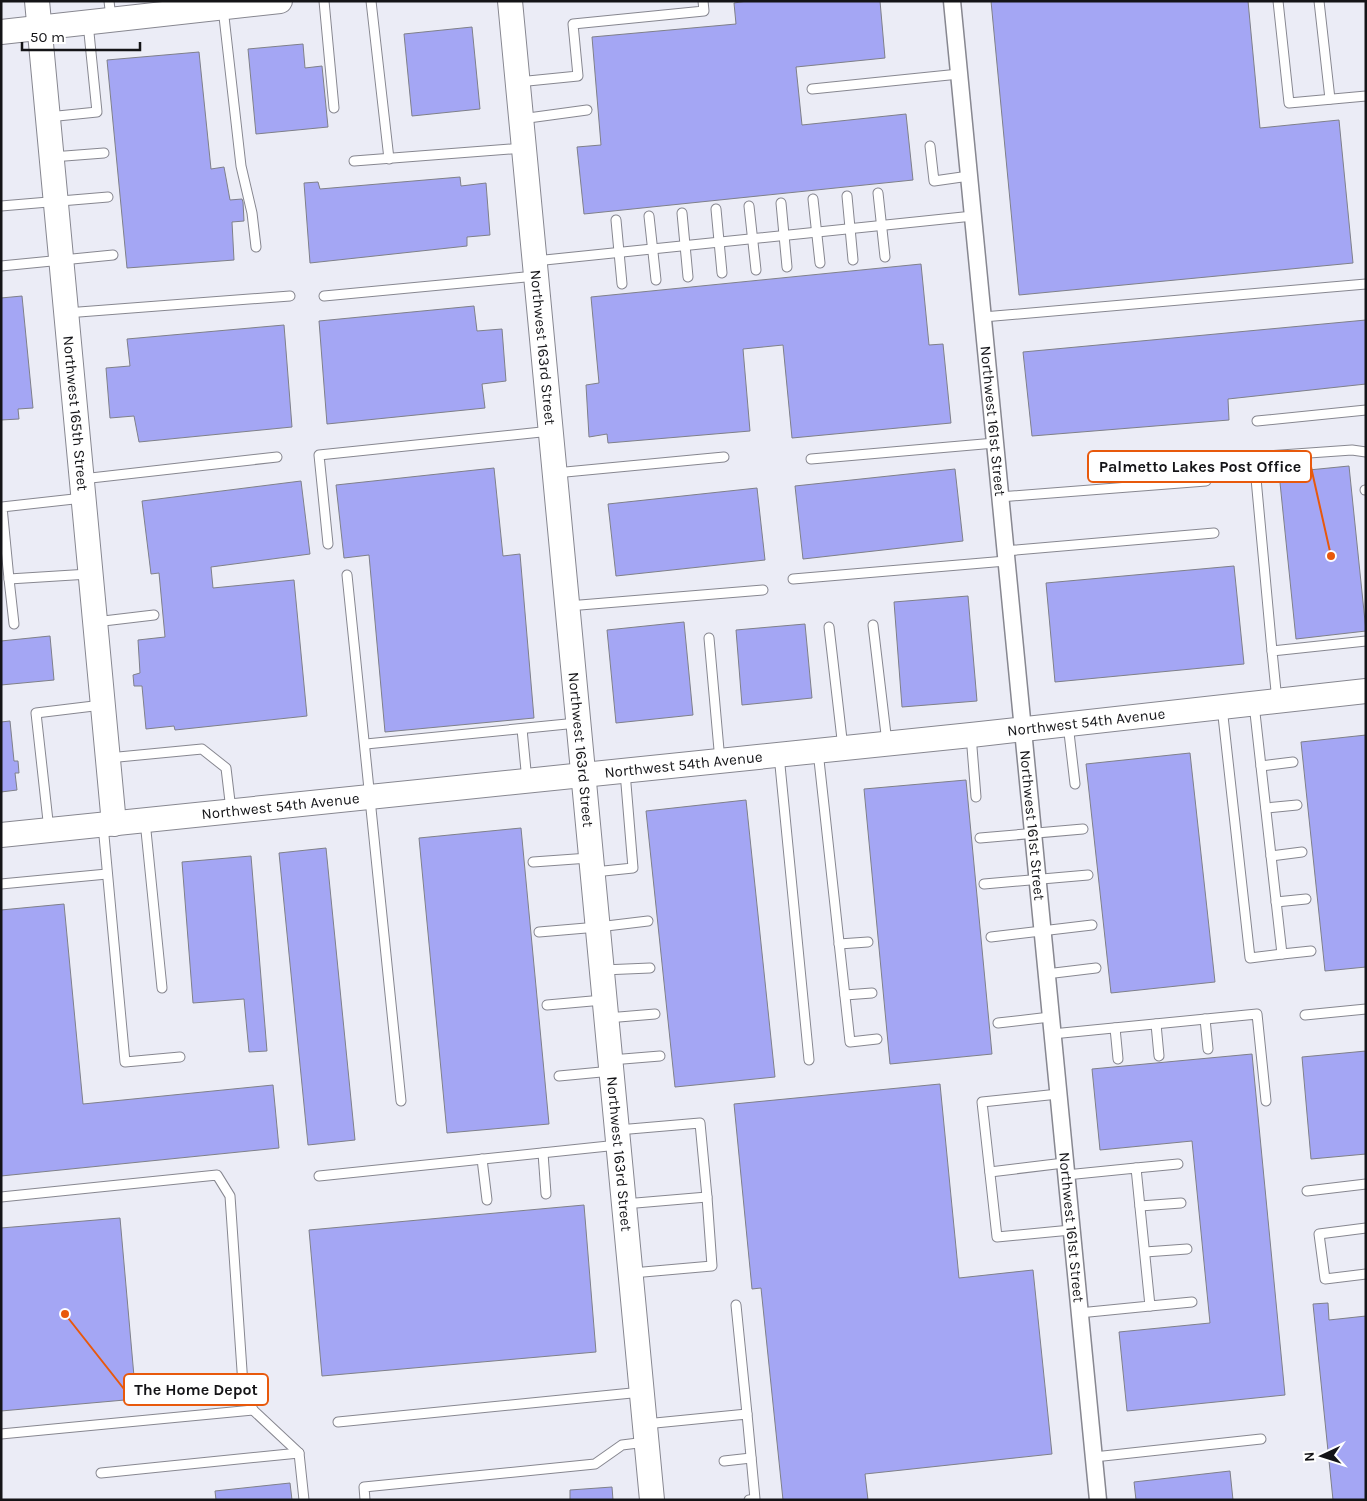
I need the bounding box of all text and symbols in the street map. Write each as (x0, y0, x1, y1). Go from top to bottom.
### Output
scale bar (22, 20, 140, 52)
text: 50 m (30, 28, 65, 46)
street label: Northwest 163rd Street (527, 269, 559, 426)
street label: Northwest 165th Street (59, 335, 92, 492)
street label: Northwest 161st Street (977, 345, 1009, 497)
callout: Palmetto Lakes Post Office (1088, 451, 1311, 482)
text: Palmetto Lakes Post Office (1099, 457, 1301, 476)
street label: Northwest 163rd Street (565, 671, 597, 828)
street label: Northwest 54th Avenue (1006, 704, 1166, 740)
street label: Northwest 54th Avenue (603, 748, 763, 782)
street label: Northwest 161st Street (1016, 749, 1049, 902)
street label: Northwest 54th Avenue (201, 789, 360, 823)
street label: Northwest 163rd Street (603, 1075, 636, 1233)
street label: Northwest 161st Street (1055, 1151, 1088, 1304)
callout: The Home Depot (124, 1374, 268, 1405)
text: The Home Depot (134, 1380, 258, 1399)
north arrow (1297, 1431, 1347, 1481)
text: N (1301, 1451, 1318, 1462)

